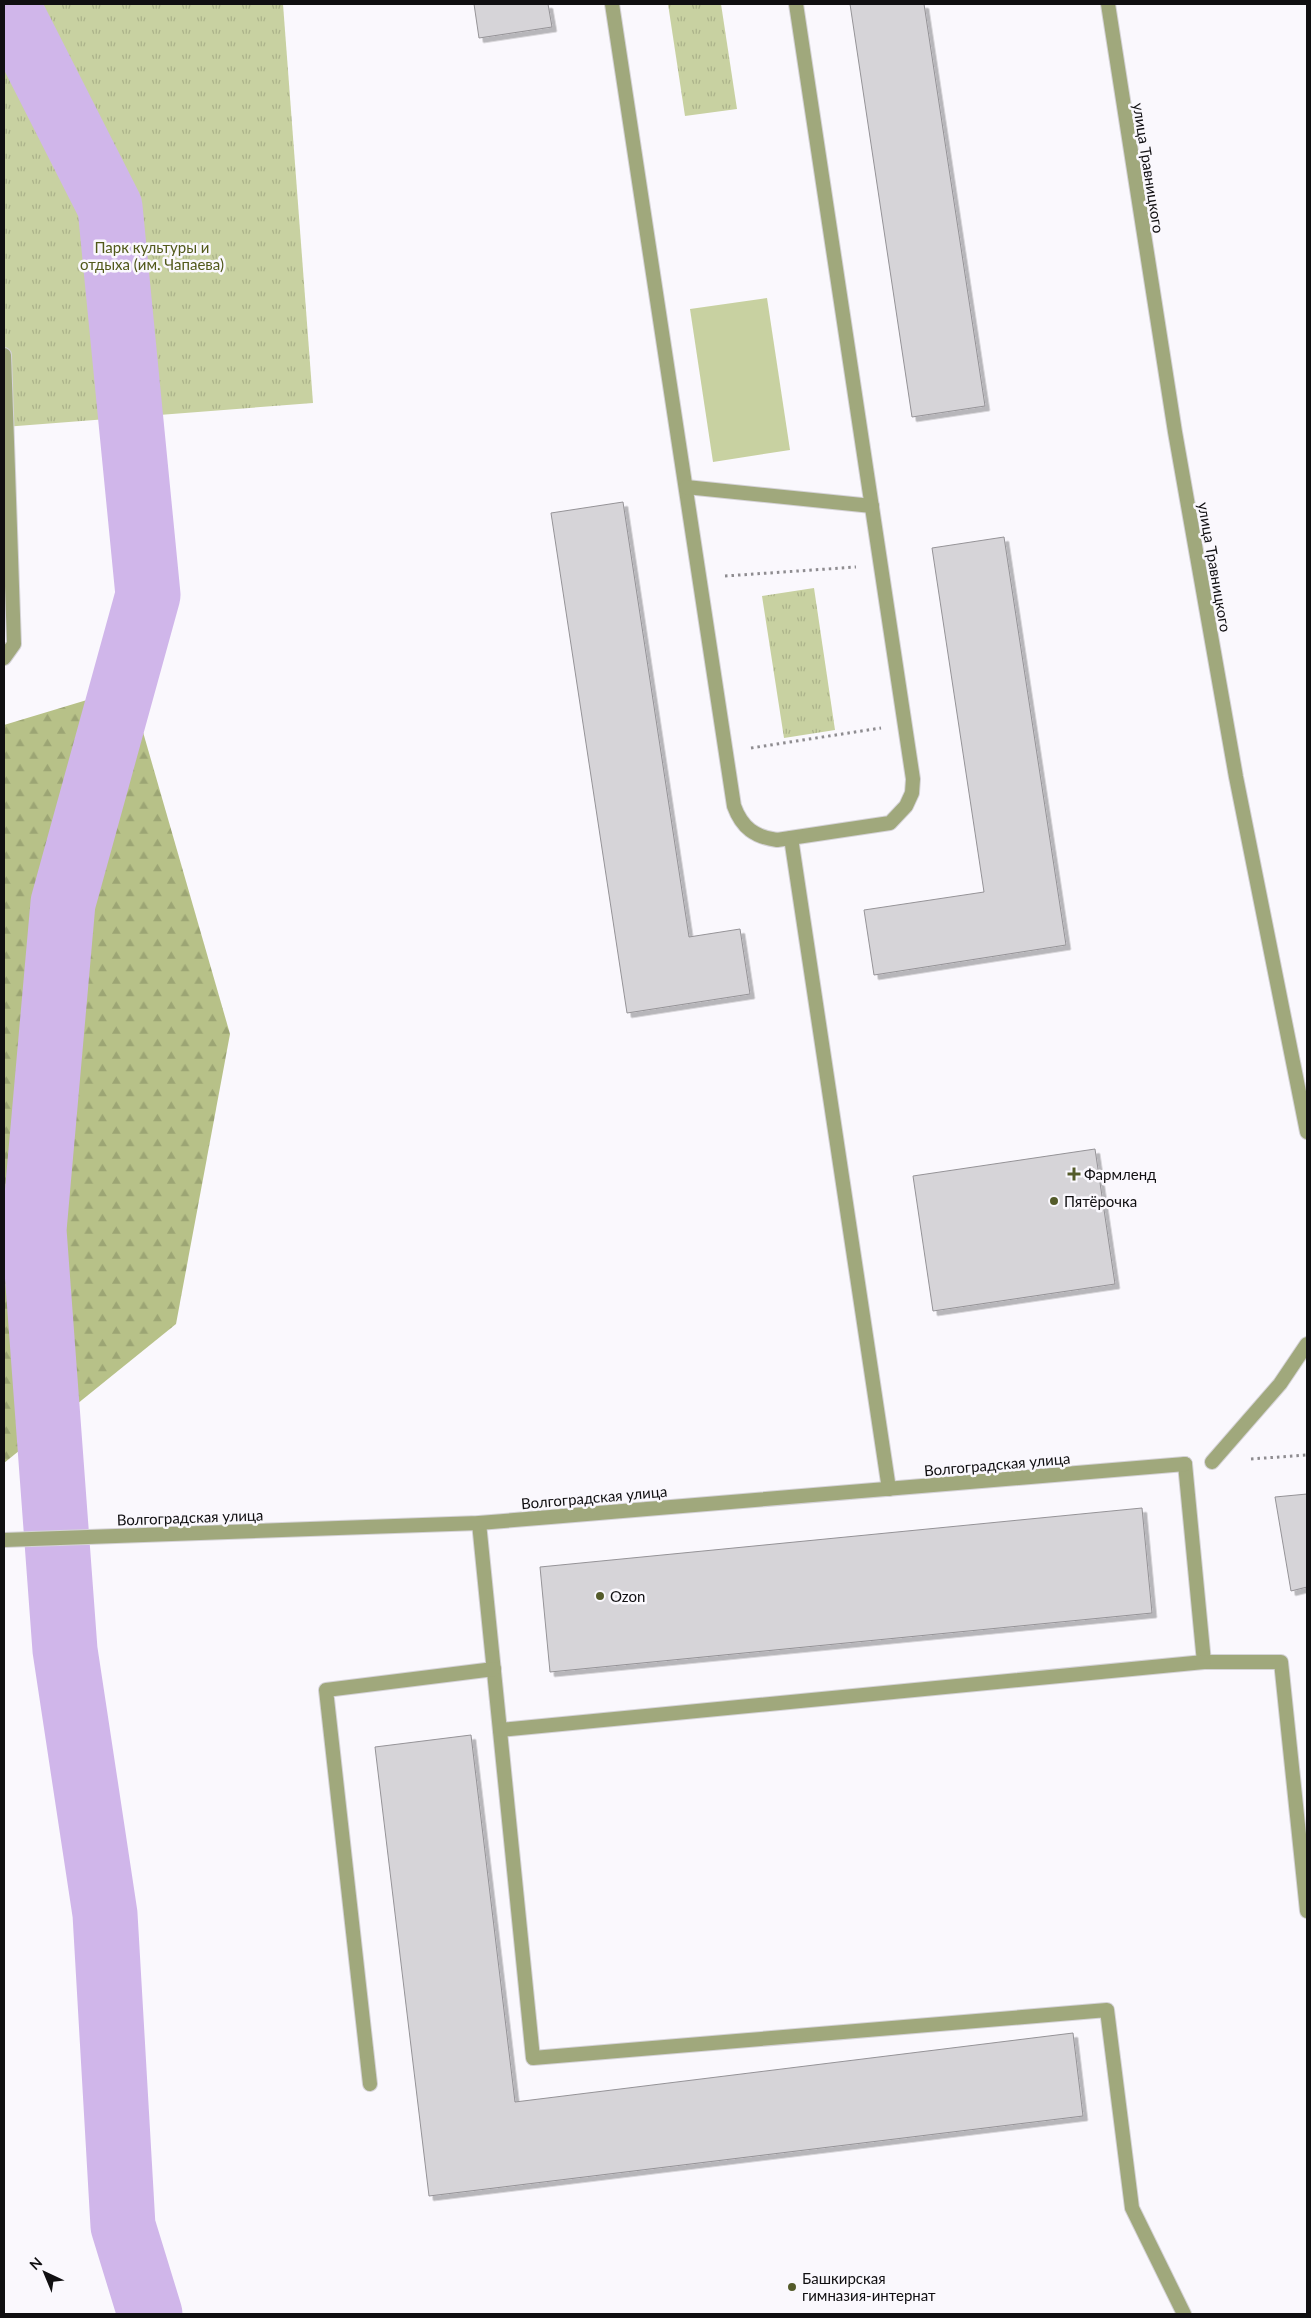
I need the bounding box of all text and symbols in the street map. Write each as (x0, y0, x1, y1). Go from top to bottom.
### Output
street label: улица Травницкого (1130, 102, 1168, 234)
park label: Парк культуры и отдыха (им. Чапаева) (80, 238, 224, 273)
street label: улица Травницкого (1195, 501, 1235, 633)
place label: Фармленд (1084, 1165, 1156, 1183)
marker: Фармленд (1068, 1168, 1080, 1180)
place label: Пятёрочка (1064, 1192, 1137, 1210)
marker: Пятёрочка (1048, 1195, 1060, 1207)
street label: Волгоградская улица (923, 1449, 1071, 1479)
street label: Волгоградская улица (520, 1482, 668, 1512)
street label: Волгоградская улица (116, 1505, 264, 1529)
place label: Ozon (610, 1587, 645, 1605)
marker: Ozon (594, 1590, 606, 1602)
north arrow (20, 2248, 70, 2298)
text: N (26, 2253, 45, 2273)
place label: Башкирская гимназия-интернат (802, 2269, 936, 2304)
marker: Башкирская гимназия-интернат (786, 2281, 798, 2293)

